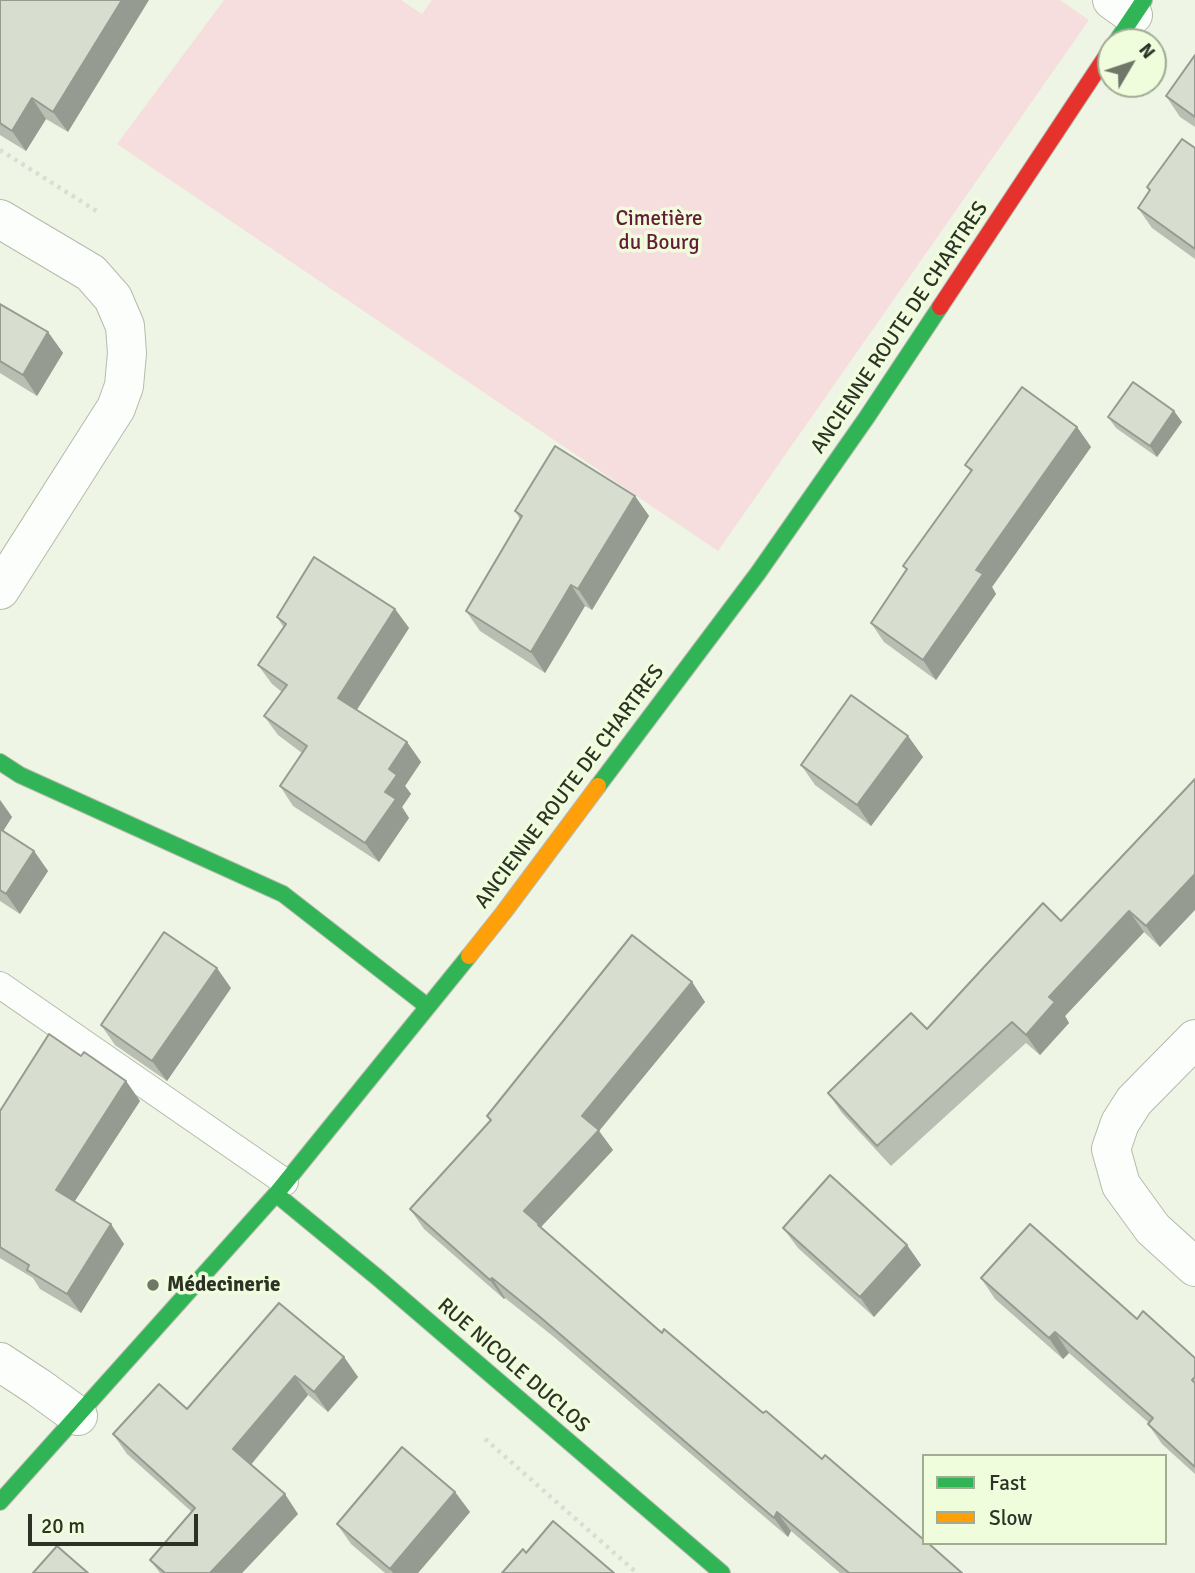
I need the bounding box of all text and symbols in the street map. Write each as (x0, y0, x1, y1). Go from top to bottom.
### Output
north arrow (1097, 28, 1167, 98)
text: N (1133, 38, 1160, 64)
street label: ANCIENNE ROUTE DE CHARTRES (806, 197, 994, 459)
park label: Cimetière du Bourg (615, 206, 703, 256)
street label: ANCIENNE ROUTE DE CHARTRES (470, 660, 670, 914)
place label: Médecinerie (167, 1272, 280, 1298)
marker: Médecinerie (145, 1277, 161, 1293)
street label: RUE NICOLE DUCLOS (432, 1293, 594, 1439)
legend (922, 1454, 1167, 1545)
text: Fast (989, 1470, 1026, 1496)
scale bar (32, 1500, 201, 1544)
text: Slow (989, 1505, 1033, 1531)
text: 20 m (41, 1513, 85, 1539)

